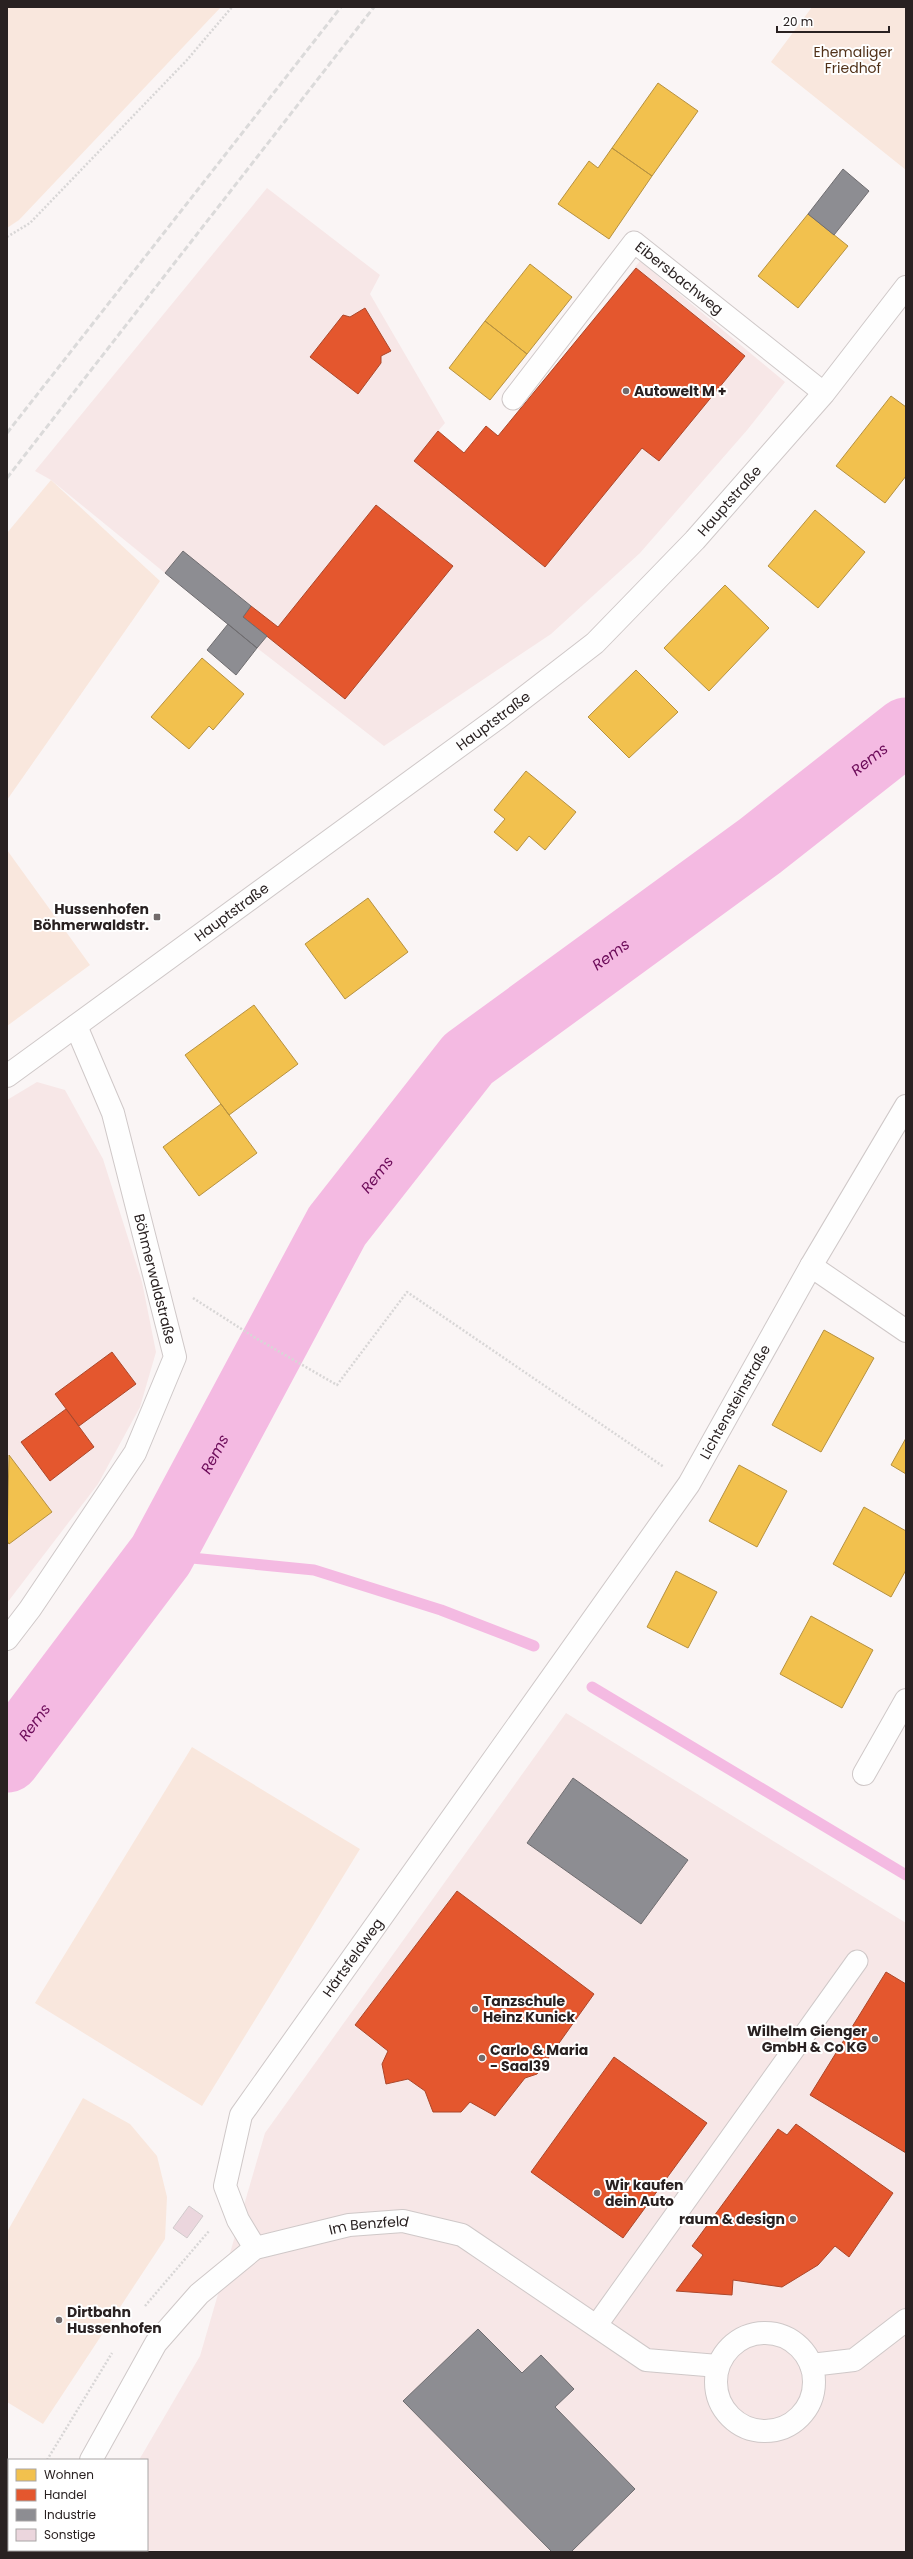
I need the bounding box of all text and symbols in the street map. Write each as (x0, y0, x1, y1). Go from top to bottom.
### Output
scale bar (777, 8, 889, 34)
text: 20 m (783, 13, 813, 30)
park label: Ehemaliger Friedhof (814, 42, 892, 78)
street label: Eibersbachweg (631, 237, 727, 319)
place label: Autowelt M + (634, 381, 727, 401)
marker: Autowelt M + (621, 386, 631, 396)
street label: Hauptstraße (693, 461, 766, 540)
street label: Hauptstraße (452, 686, 535, 755)
water label: Rems (846, 738, 892, 780)
street label: Hauptstraße (190, 878, 273, 946)
place label: Hussenhofen Böhmerwaldstr. (33, 899, 149, 935)
marker: Hussenhofen Böhmerwaldstr. (152, 912, 162, 922)
water label: Rems (588, 933, 634, 975)
water label: Rems (356, 1151, 398, 1197)
street label: Böhmerwaldstraße (129, 1212, 181, 1347)
street label: Lichtensteinstraße (695, 1341, 775, 1463)
water label: Rems (195, 1430, 234, 1477)
water label: Rems (13, 1699, 55, 1745)
street label: Härtsfeldweg (318, 1914, 388, 2001)
place label: Tanzschule Heinz Kunick (483, 1991, 576, 2027)
marker: Tanzschule Heinz Kunick (470, 2004, 480, 2014)
place label: Wilhelm Gienger GmbH & Co KG (747, 2021, 867, 2057)
marker: Wilhelm Gienger GmbH & Co KG (870, 2034, 880, 2044)
place label: Carlo & Maria - Saal39 (490, 2040, 588, 2076)
marker: Carlo & Maria - Saal39 (477, 2053, 487, 2063)
place label: Wir kaufen dein Auto (605, 2175, 684, 2211)
marker: Wir kaufen dein Auto (592, 2188, 602, 2198)
place label: raum & design (679, 2209, 785, 2229)
street label: Im Benzfeld (327, 2210, 411, 2240)
marker: raum & design (788, 2214, 798, 2224)
place label: Dirtbahn Hussenhofen (67, 2302, 162, 2338)
marker: Dirtbahn Hussenhofen (54, 2315, 64, 2325)
legend (8, 2459, 148, 2551)
text: Wohnen (44, 2466, 94, 2483)
text: Handel (44, 2486, 87, 2503)
text: Industrie (44, 2506, 96, 2523)
text: Sonstige (44, 2526, 96, 2543)

